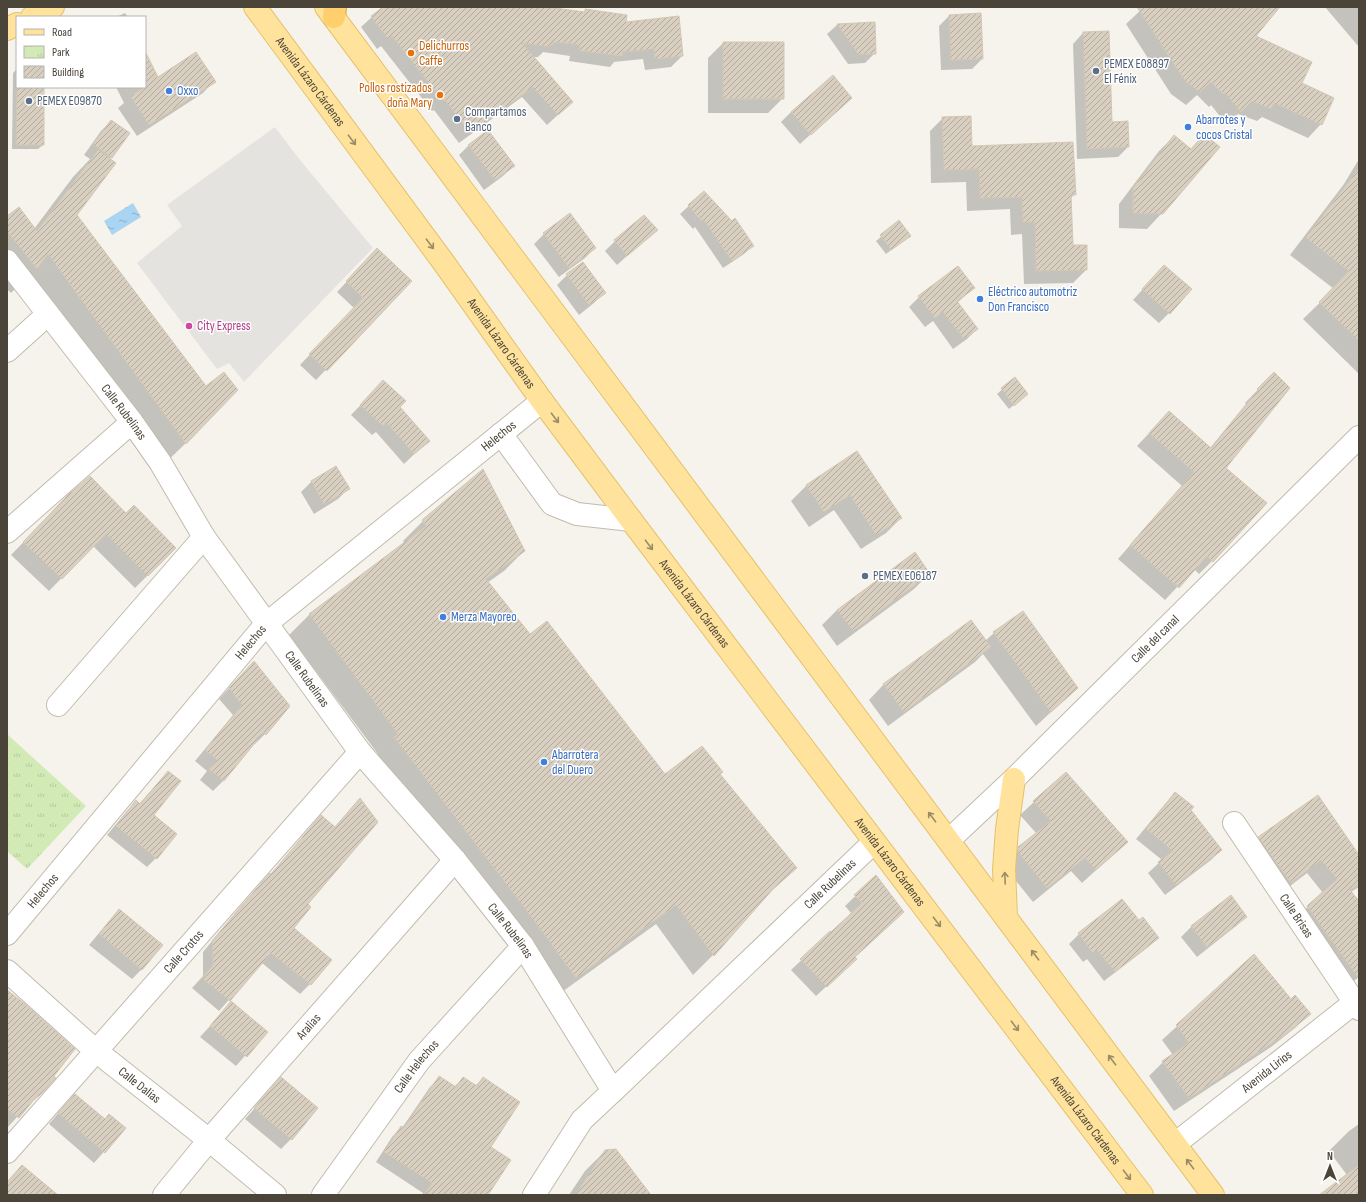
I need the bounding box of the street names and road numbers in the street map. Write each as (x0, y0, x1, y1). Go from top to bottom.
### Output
street label: Avenida Lázaro Cárdenas (271, 33, 349, 130)
street label: Avenida Lázaro Cárdenas (463, 294, 539, 392)
street label: Calle Rubelinas (98, 381, 150, 443)
street label: Helechos (478, 417, 520, 455)
street label: Avenida Lázaro Cárdenas (655, 555, 733, 651)
street label: Calle del canal (1128, 612, 1183, 666)
street label: Helechos (232, 622, 270, 663)
street label: Calle Rubelinas (281, 648, 333, 711)
street label: Avenida Lázaro Cárdenas (851, 814, 929, 910)
street label: Calle Rubelinas (801, 855, 860, 912)
street label: Helechos (24, 870, 62, 912)
street label: Calle Brisas (1276, 891, 1317, 941)
street label: Calle Rubelinas (484, 900, 537, 962)
street label: Calle Crotos (160, 927, 207, 977)
street label: Aralias (292, 1010, 324, 1044)
street label: Calle Helechos (391, 1036, 443, 1096)
street label: Avenida Lirios (1238, 1047, 1296, 1097)
street label: Calle Dalias (115, 1064, 164, 1107)
street label: Avenida Lázaro Cárdenas (1046, 1072, 1124, 1168)

